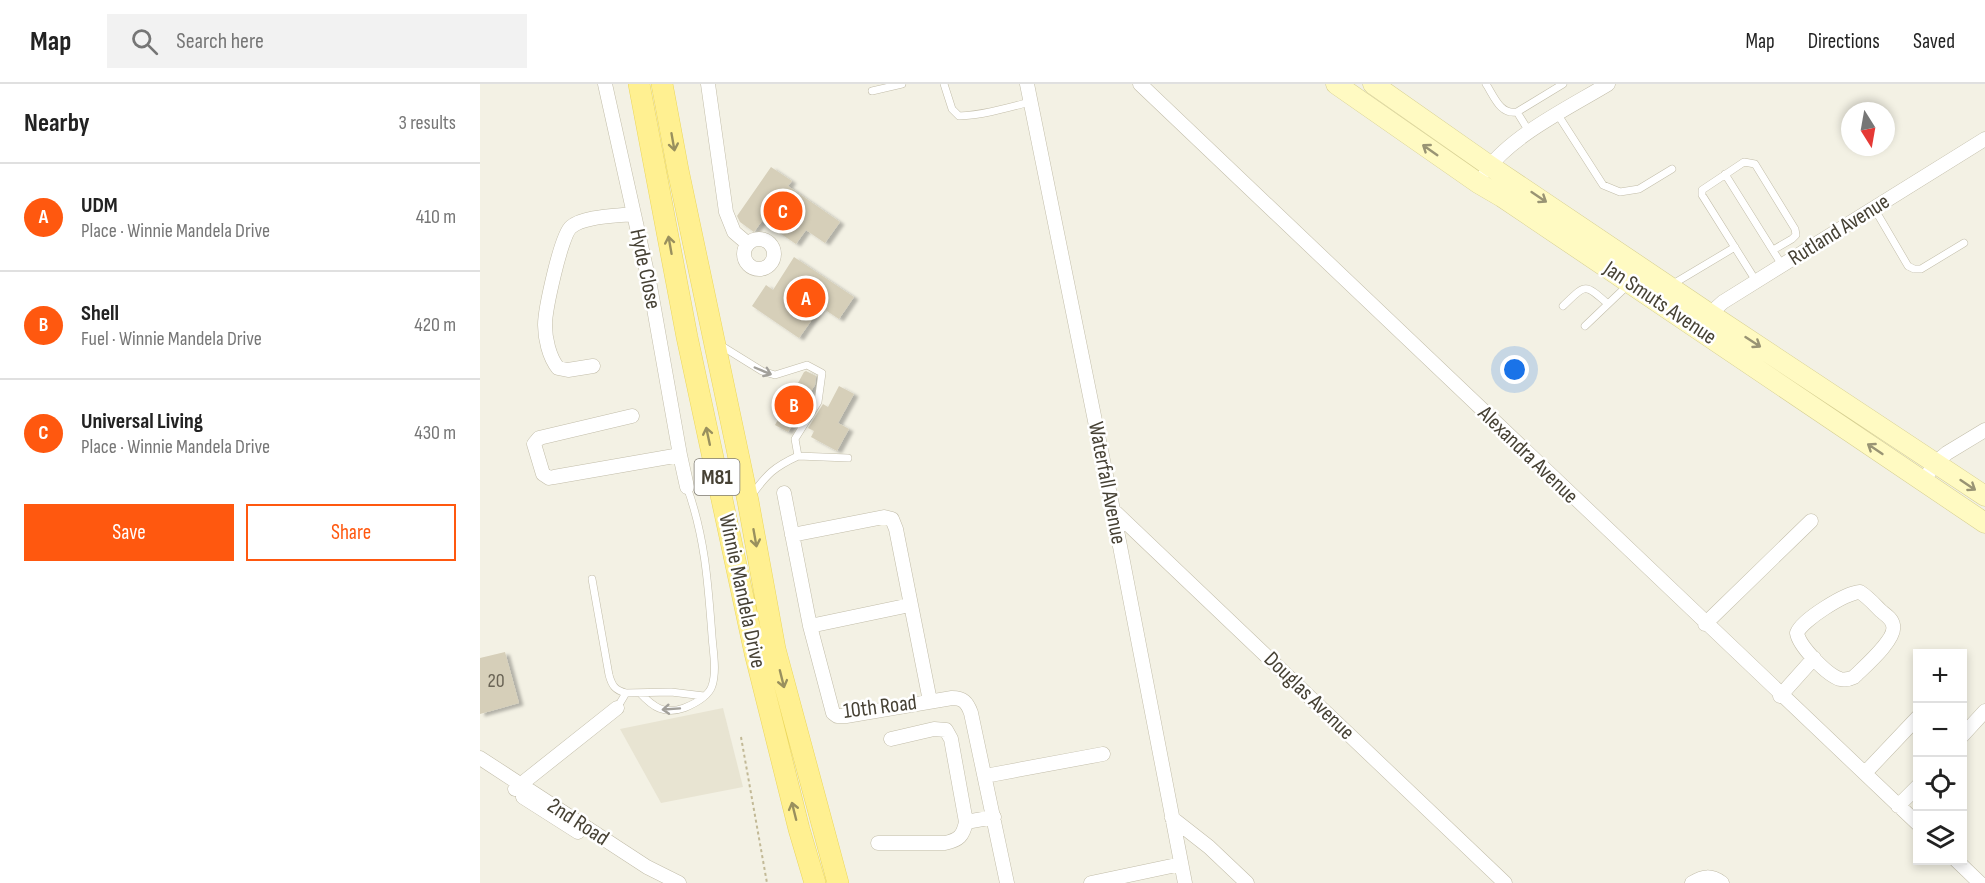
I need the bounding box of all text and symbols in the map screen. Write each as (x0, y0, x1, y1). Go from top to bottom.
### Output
search box (107, 14, 527, 68)
text: Map (30, 25, 71, 58)
icon: search (128, 25, 161, 58)
text: Search here (176, 28, 264, 55)
text: Map (1745, 29, 1775, 54)
text: Directions (1808, 29, 1880, 54)
text: Saved (1913, 29, 1955, 54)
north arrow (1841, 102, 1895, 156)
text: Nearby (24, 108, 90, 139)
text: 3 results (399, 111, 456, 135)
one-way arrow (668, 131, 679, 151)
one-way arrow (1422, 144, 1439, 156)
pin: C (764, 188, 802, 234)
street label: Rutland Avenue (1783, 188, 1895, 272)
one-way arrow (1531, 191, 1548, 204)
text: UDM (81, 192, 118, 219)
text: A (39, 205, 48, 229)
text: 410 m (416, 205, 456, 229)
text: Place · Winnie Mandela Drive (81, 219, 270, 243)
street label: Hyde Close (623, 226, 667, 312)
one-way arrow (664, 236, 675, 256)
street label: Jan Smuts Avenue (1598, 255, 1722, 351)
pin: A (786, 276, 826, 320)
text: Shell (81, 300, 119, 327)
text: B (39, 313, 48, 337)
text: 420 m (414, 313, 456, 337)
text: Fuel · Winnie Mandela Drive (81, 327, 262, 351)
one-way arrow (1744, 336, 1761, 348)
your location (1500, 355, 1529, 384)
one-way arrow (753, 366, 772, 377)
pin: B (774, 382, 814, 428)
street label: Alexandra Avenue (1471, 400, 1584, 510)
text: Universal Living (81, 408, 203, 435)
street label: Waterfall Avenue (1082, 419, 1132, 547)
text: C (38, 421, 49, 445)
text: 430 m (414, 421, 456, 445)
one-way arrow (702, 427, 713, 447)
text: Place · Winnie Mandela Drive (81, 435, 270, 459)
one-way arrow (1867, 443, 1884, 455)
road number: M81 (694, 459, 740, 495)
one-way arrow (1959, 479, 1976, 491)
button: Save (24, 504, 234, 561)
button: Share (246, 504, 456, 561)
street label: Winnie Mandela Drive (712, 511, 772, 671)
one-way arrow (750, 528, 761, 547)
street label: Douglas Avenue (1258, 646, 1360, 746)
map controls (1913, 649, 1967, 865)
button: + (1913, 649, 1967, 703)
house number: 20 (487, 669, 505, 693)
one-way arrow (777, 669, 789, 688)
street label: 10th Road (842, 689, 918, 725)
button: − (1913, 703, 1967, 757)
one-way arrow (661, 704, 681, 715)
button: locate (1913, 757, 1967, 811)
street label: 2nd Road (542, 792, 614, 852)
one-way arrow (788, 801, 800, 820)
button: layers (1913, 811, 1967, 865)

